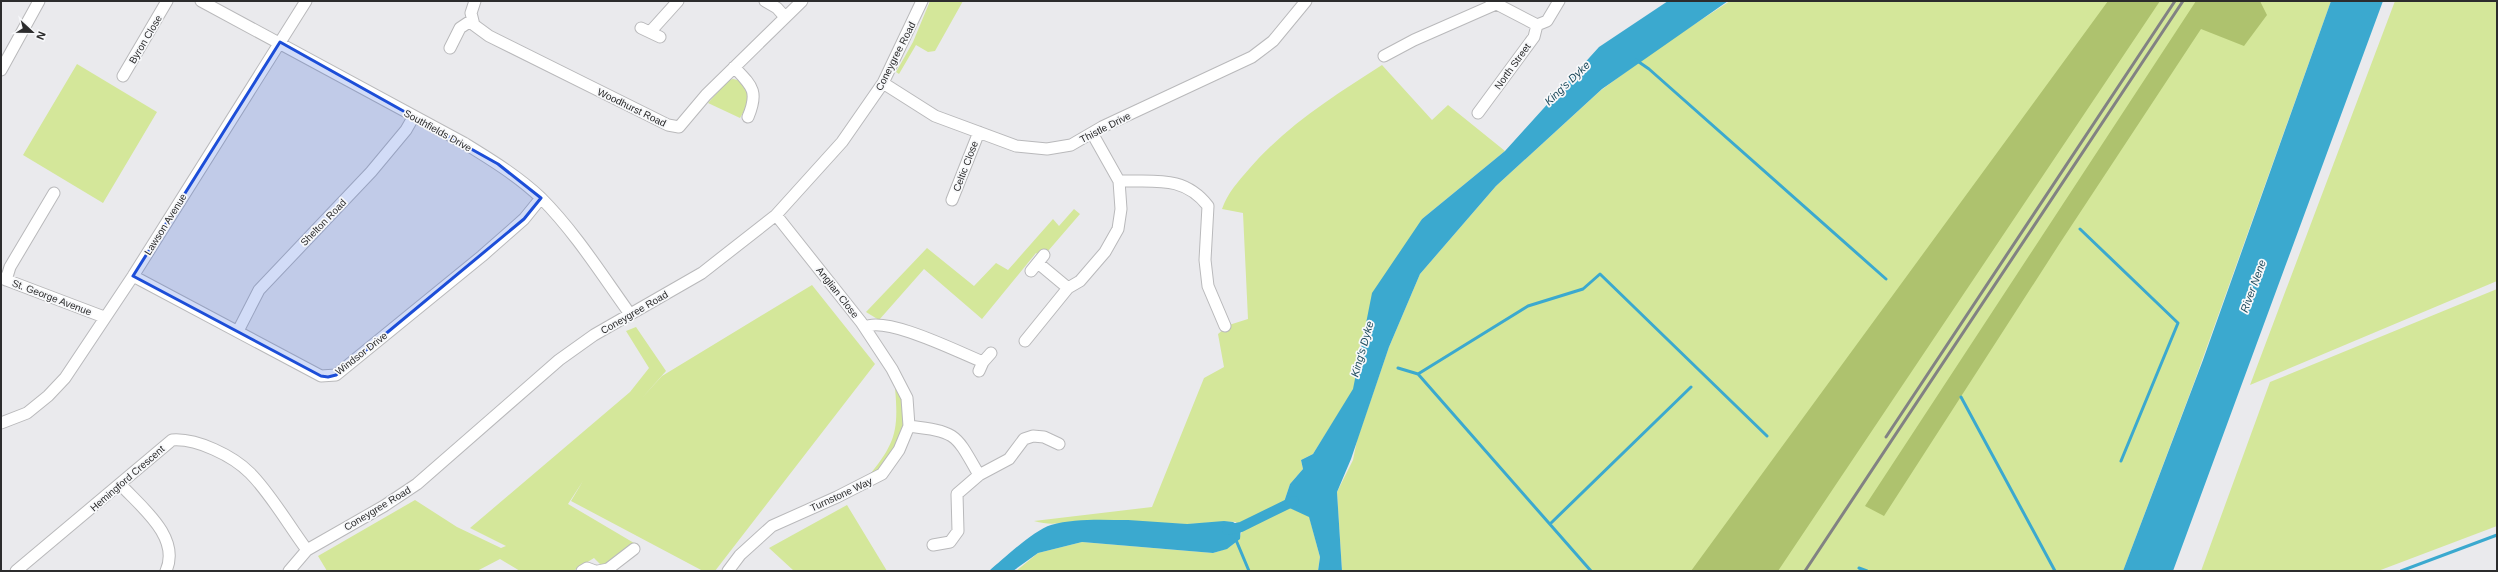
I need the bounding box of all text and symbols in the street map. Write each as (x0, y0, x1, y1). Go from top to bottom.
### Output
north arrow (12, 12, 52, 52)
street label: Byron Close (127, 13, 164, 65)
street label: Coneygree Road (873, 20, 918, 92)
text: N (34, 30, 48, 42)
street label: North Street (1492, 41, 1533, 91)
water label: King's Dyke (1542, 59, 1592, 107)
street label: Woodhurst Road (596, 86, 668, 129)
street label: Southfields Drive (402, 107, 474, 154)
street label: Thistle Drive (1078, 110, 1133, 145)
street label: Celtic Close (951, 139, 980, 193)
street label: Lawson Avenue (142, 191, 189, 257)
street label: Shelton Road (298, 197, 348, 248)
water label: River Nene (2238, 258, 2268, 314)
street label: Anglian Close (814, 265, 861, 320)
street label: St. George Avenue (10, 277, 94, 318)
street label: Coneygree Road (599, 289, 670, 336)
water label: King's Dyke (1348, 320, 1376, 378)
street label: Windsor Drive (333, 329, 390, 377)
street label: Hemingford Crescent (88, 443, 167, 514)
street label: Turnstone Way (808, 475, 874, 514)
street label: Coneygree Road (342, 484, 412, 533)

